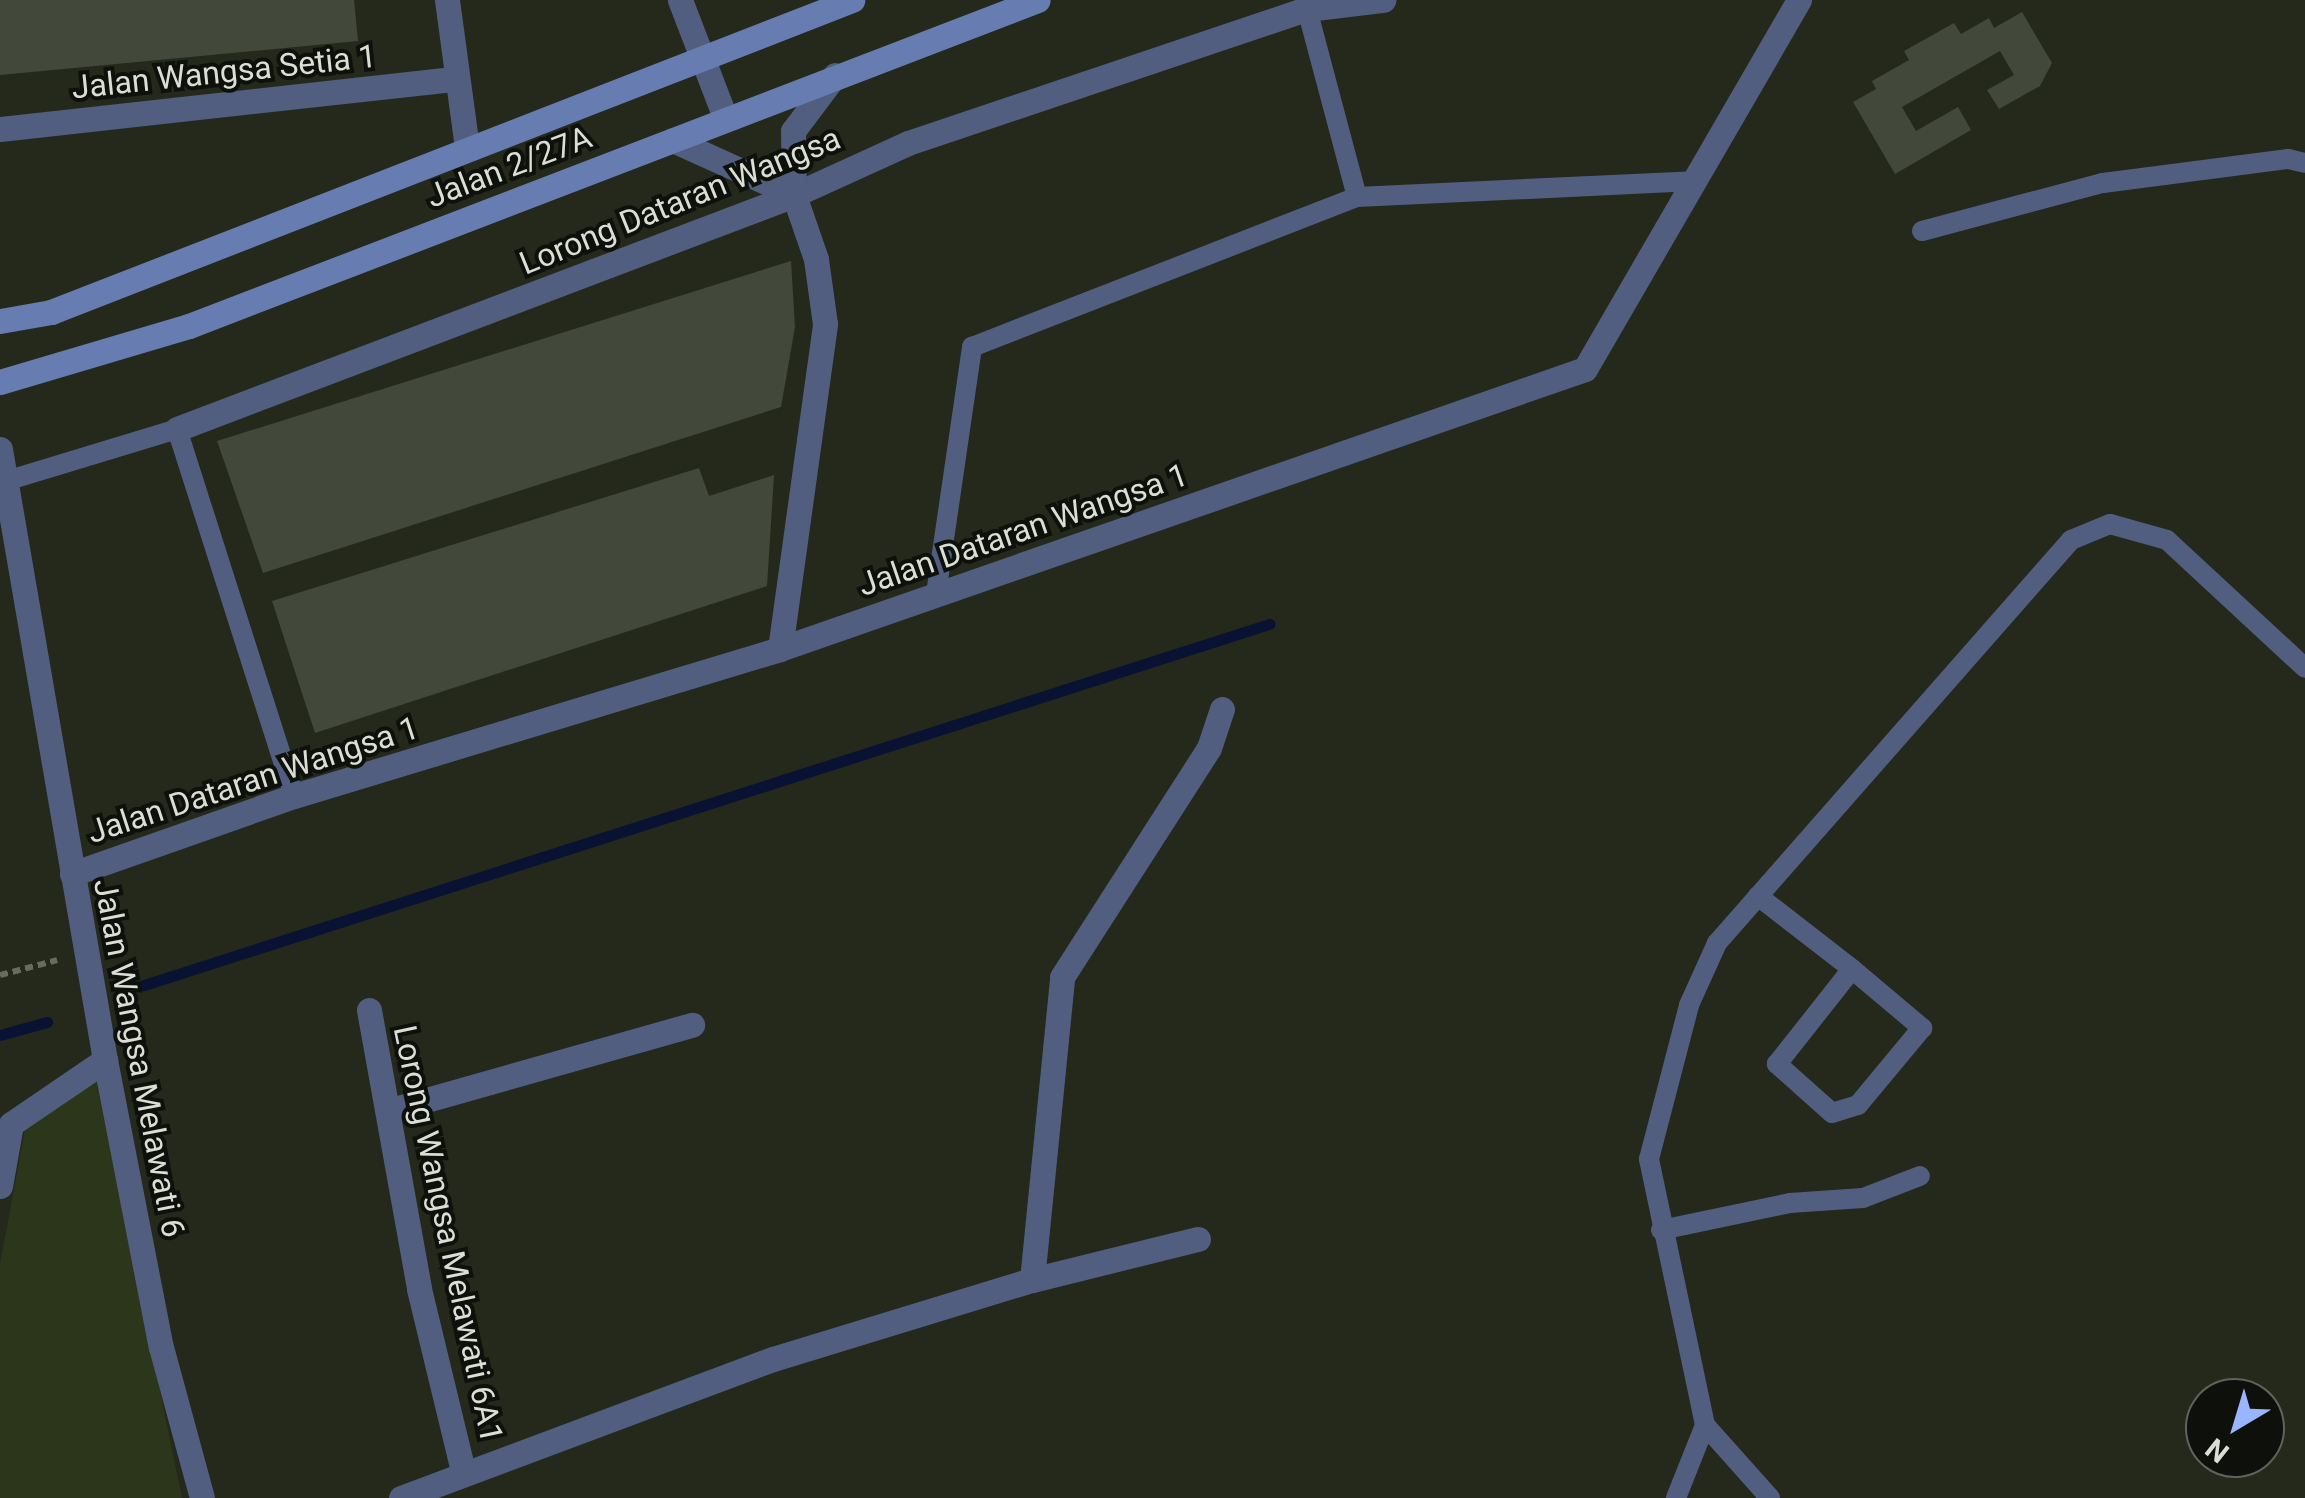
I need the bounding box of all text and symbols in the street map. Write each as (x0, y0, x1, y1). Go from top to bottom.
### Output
street label: Jalan Wangsa Setia 1 (70, 37, 378, 107)
street label: Jalan 2/27A (421, 118, 597, 216)
street label: Lorong Dataran Wangsa (514, 119, 846, 283)
street label: Jalan Dataran Wangsa 1 (853, 455, 1193, 605)
street label: Jalan Dataran Wangsa 1 (82, 708, 424, 852)
street label: Jalan Wangsa Melawati 6 (85, 876, 193, 1240)
street label: Lorong Wangsa Melawati 6A1 (385, 1022, 511, 1446)
north arrow (2185, 1378, 2285, 1478)
text: N (2200, 1431, 2235, 1470)

